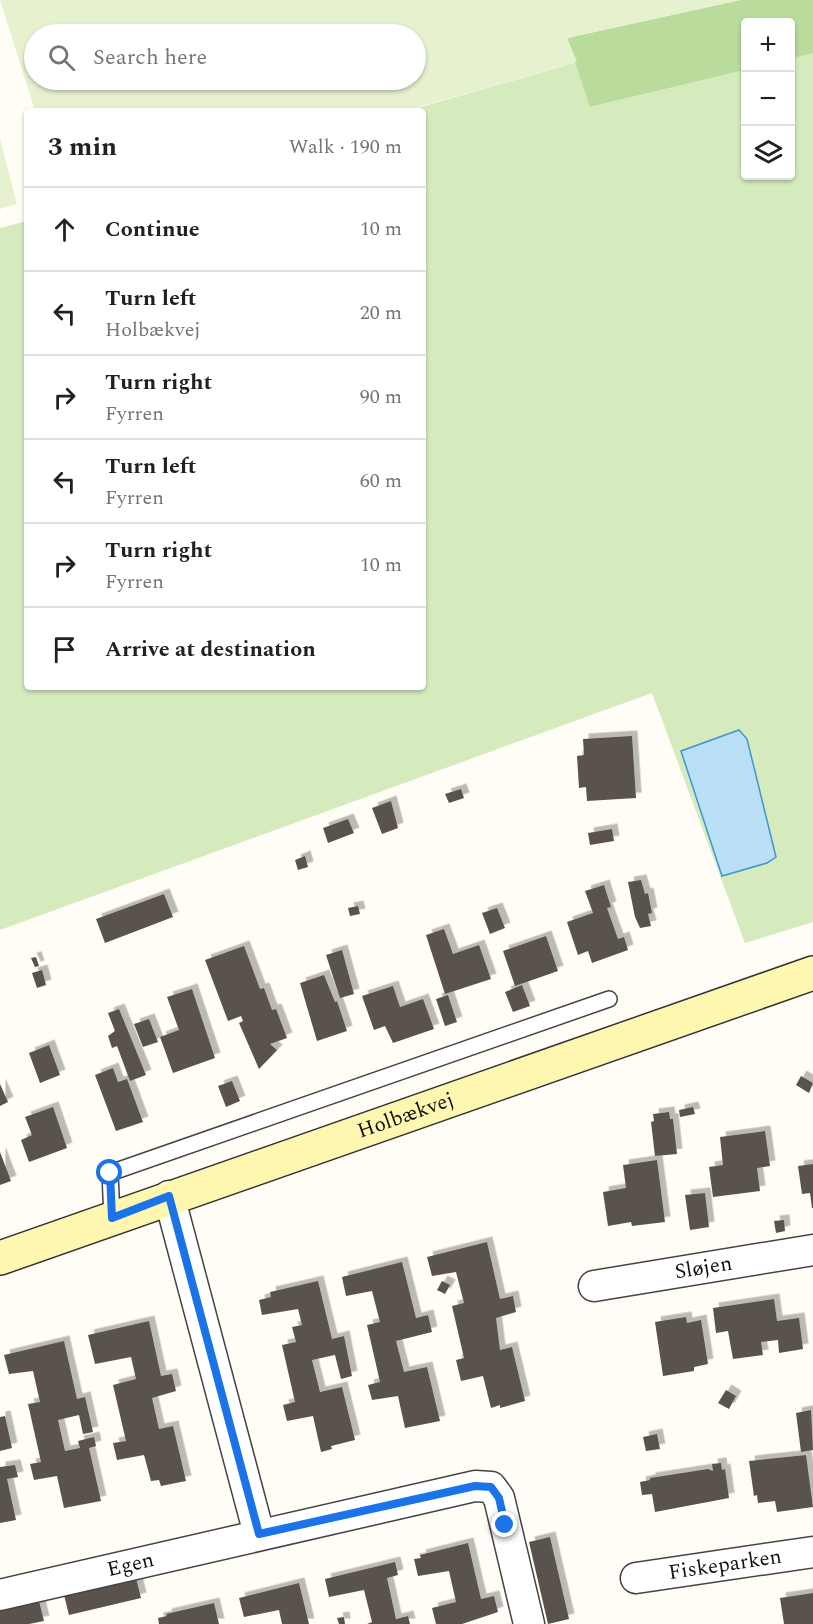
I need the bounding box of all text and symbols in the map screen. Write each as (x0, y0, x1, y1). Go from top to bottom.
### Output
map controls (741, 18, 795, 180)
button: + (741, 18, 795, 72)
search box (24, 24, 426, 90)
icon: search (45, 41, 78, 74)
text: Search here (93, 41, 207, 74)
button: − (741, 72, 795, 126)
button: layers (741, 126, 795, 180)
text: 3 min (48, 127, 117, 167)
text: Walk · 190 m (289, 132, 402, 162)
icon: ahead (48, 213, 81, 246)
text: Continue (105, 213, 200, 246)
text: 10 m (360, 214, 402, 244)
text: Turn left (105, 282, 197, 315)
icon: left (48, 297, 81, 330)
text: 20 m (360, 298, 402, 328)
text: Holbækvej (105, 315, 201, 345)
text: Turn right (105, 366, 212, 399)
icon: right (48, 381, 81, 414)
text: 90 m (360, 382, 402, 412)
text: Fyrren (105, 399, 164, 429)
text: Turn left (105, 450, 197, 483)
icon: left (48, 465, 81, 498)
text: 60 m (360, 466, 402, 496)
text: Fyrren (105, 483, 164, 513)
text: Turn right (105, 534, 212, 567)
icon: right (48, 549, 81, 582)
text: 10 m (360, 550, 402, 580)
text: Fyrren (105, 567, 164, 597)
icon: arrive (48, 633, 81, 666)
text: Arrive at destination (105, 633, 316, 666)
street label: Holbækvej (353, 1084, 459, 1147)
route start (96, 1159, 122, 1185)
street label: Sløjen (672, 1248, 735, 1288)
route end (491, 1511, 517, 1537)
street label: Fiskeparken (666, 1541, 784, 1589)
street label: Egen (104, 1544, 157, 1586)

